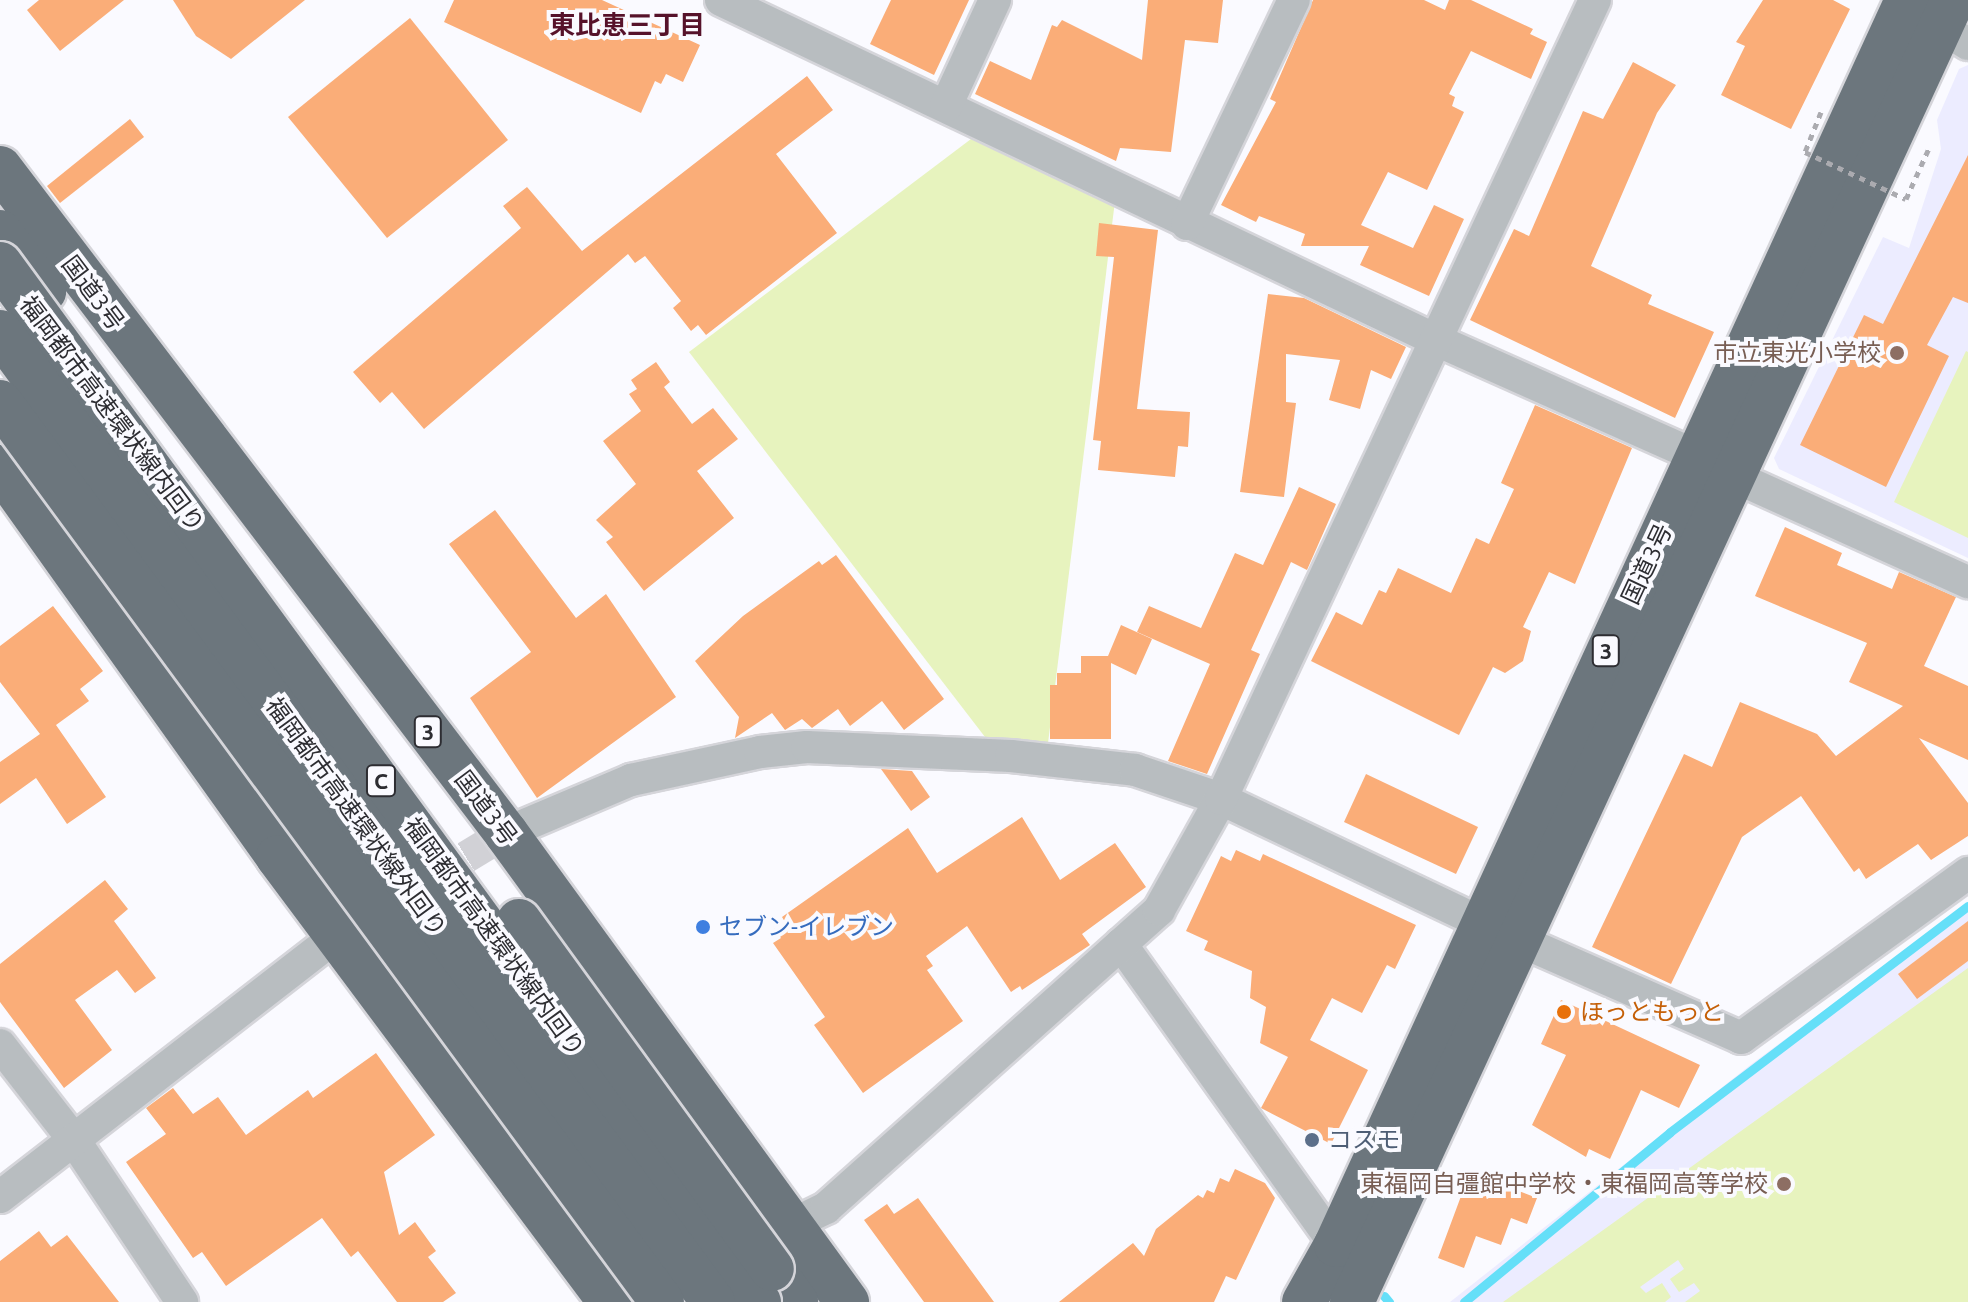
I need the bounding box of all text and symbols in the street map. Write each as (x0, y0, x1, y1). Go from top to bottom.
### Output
district label: 東比恵三丁目 (549, 9, 705, 41)
street label: 国道3号 (56, 250, 130, 336)
street label: 福岡都市高速環状線内回り (14, 290, 210, 538)
place label: 市立東光小学校 (1713, 339, 1881, 367)
marker: 市立東光小学校 (1888, 344, 1906, 362)
street label: 国道3号 (1616, 519, 1678, 609)
road number: 3 (1590, 633, 1622, 669)
street label: 福岡都市高速環状線外回り (260, 692, 452, 942)
road number: 3 (412, 714, 444, 750)
road number: C (365, 763, 397, 799)
street label: 国道3号 (449, 765, 523, 851)
street label: 福岡都市高速環状線内回り (398, 812, 590, 1062)
place label: セブン-イレブン (719, 913, 894, 941)
marker: セブン-イレブン (694, 918, 712, 936)
place label: ほっともっと (1580, 998, 1724, 1026)
marker: ほっともっと (1555, 1003, 1573, 1021)
place label: コスモ (1328, 1126, 1400, 1154)
marker: コスモ (1303, 1131, 1321, 1149)
place label: 東福岡自彊館中学校・東福岡高等学校 (1360, 1170, 1768, 1198)
marker: 東福岡自彊館中学校・東福岡高等学校 (1775, 1175, 1793, 1193)

